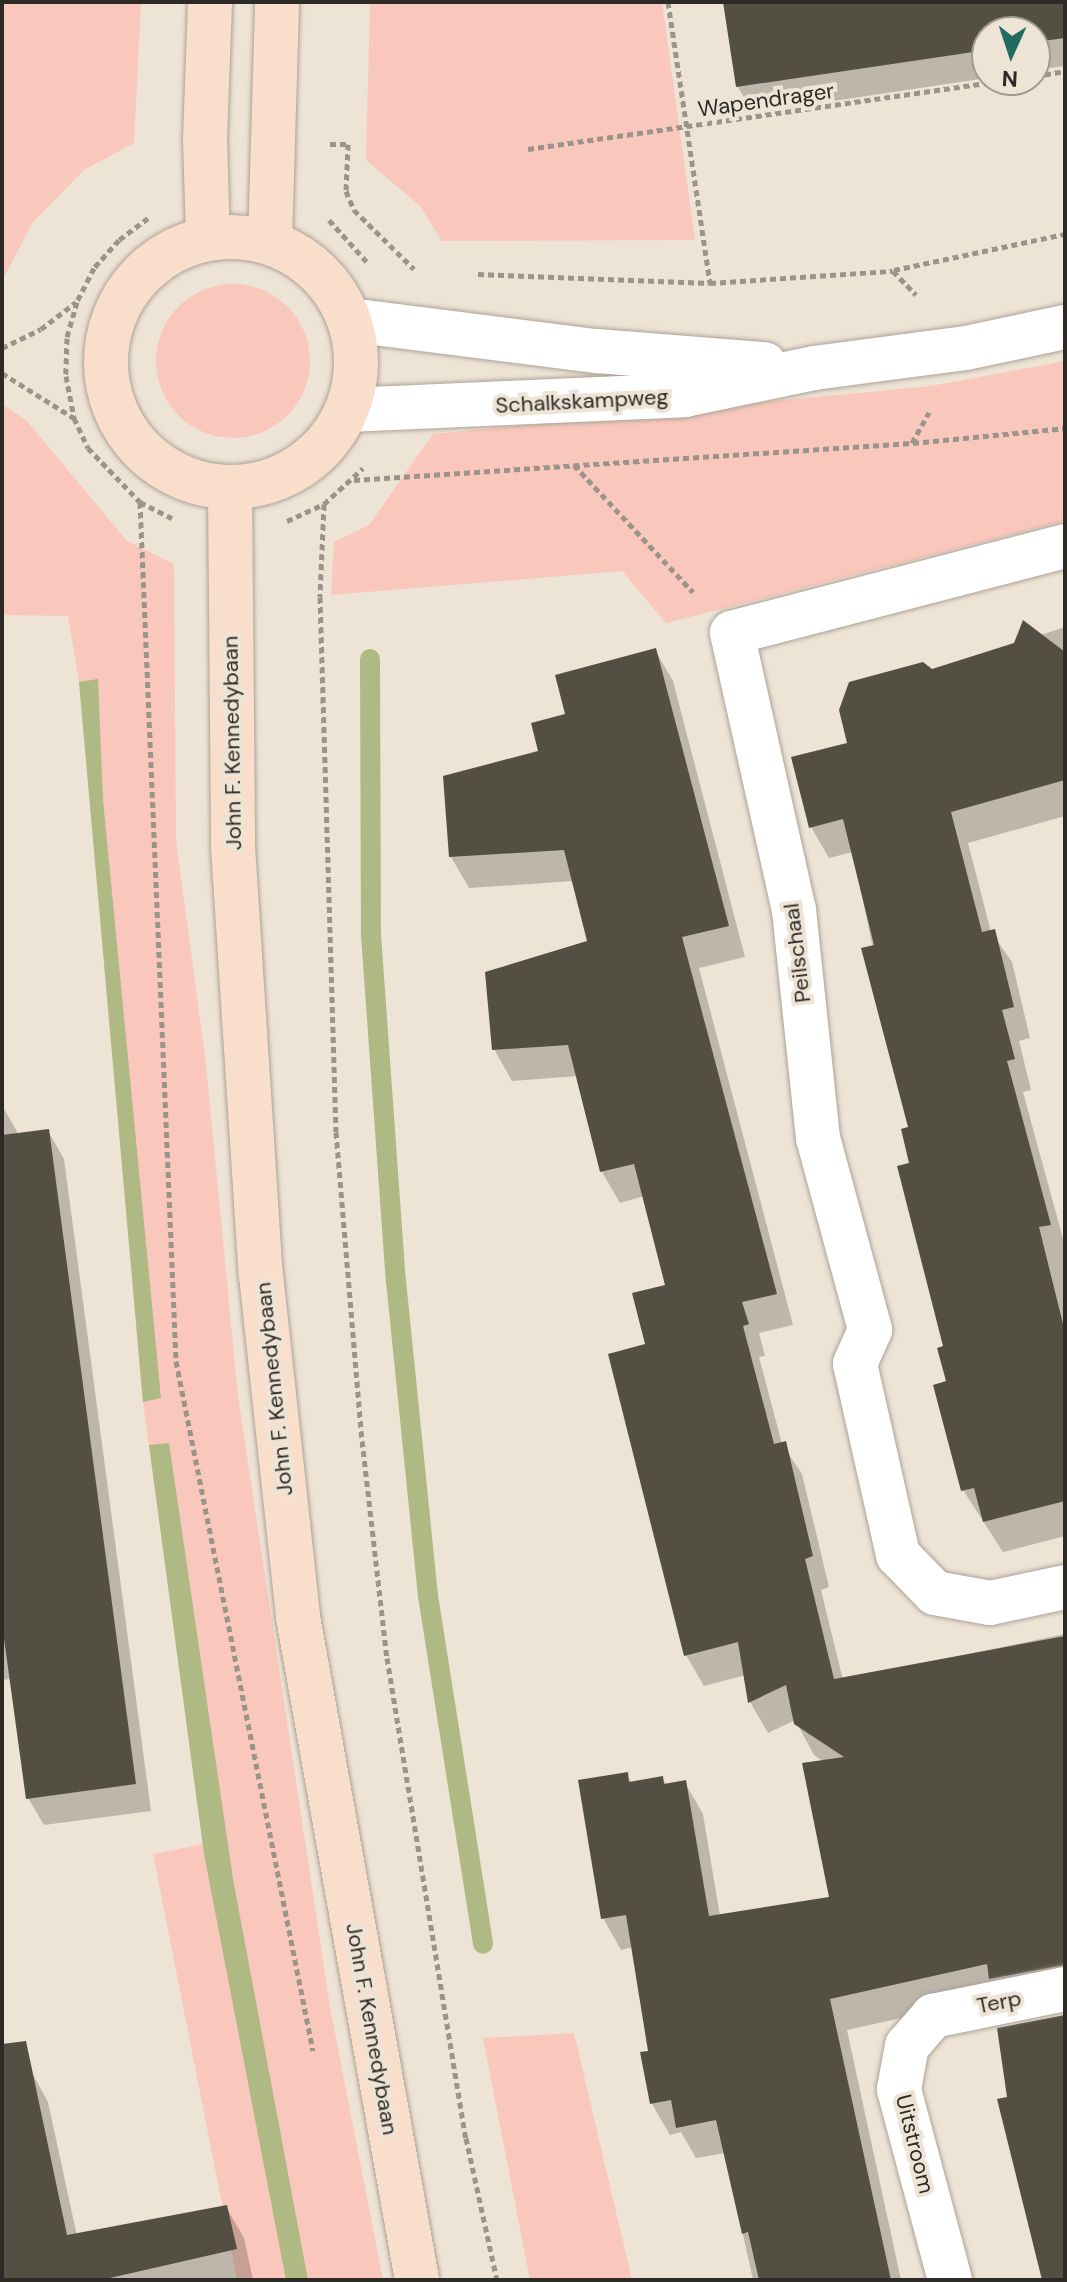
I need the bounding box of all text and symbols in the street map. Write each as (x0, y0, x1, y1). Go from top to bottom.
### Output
north arrow (971, 16, 1051, 96)
text: N (1001, 64, 1019, 93)
street label: Wapendrager (696, 77, 836, 123)
street label: Schalkskampweg (495, 383, 669, 419)
street label: John F. Kennedybaan (217, 635, 247, 851)
street label: Peilschaal (778, 902, 816, 1004)
street label: John F. Kennedybaan (250, 1281, 298, 1497)
street label: John F. Kennedybaan (340, 1921, 404, 2137)
street label: Terp (975, 1985, 1023, 2019)
street label: Uitstroom (890, 2092, 940, 2196)

